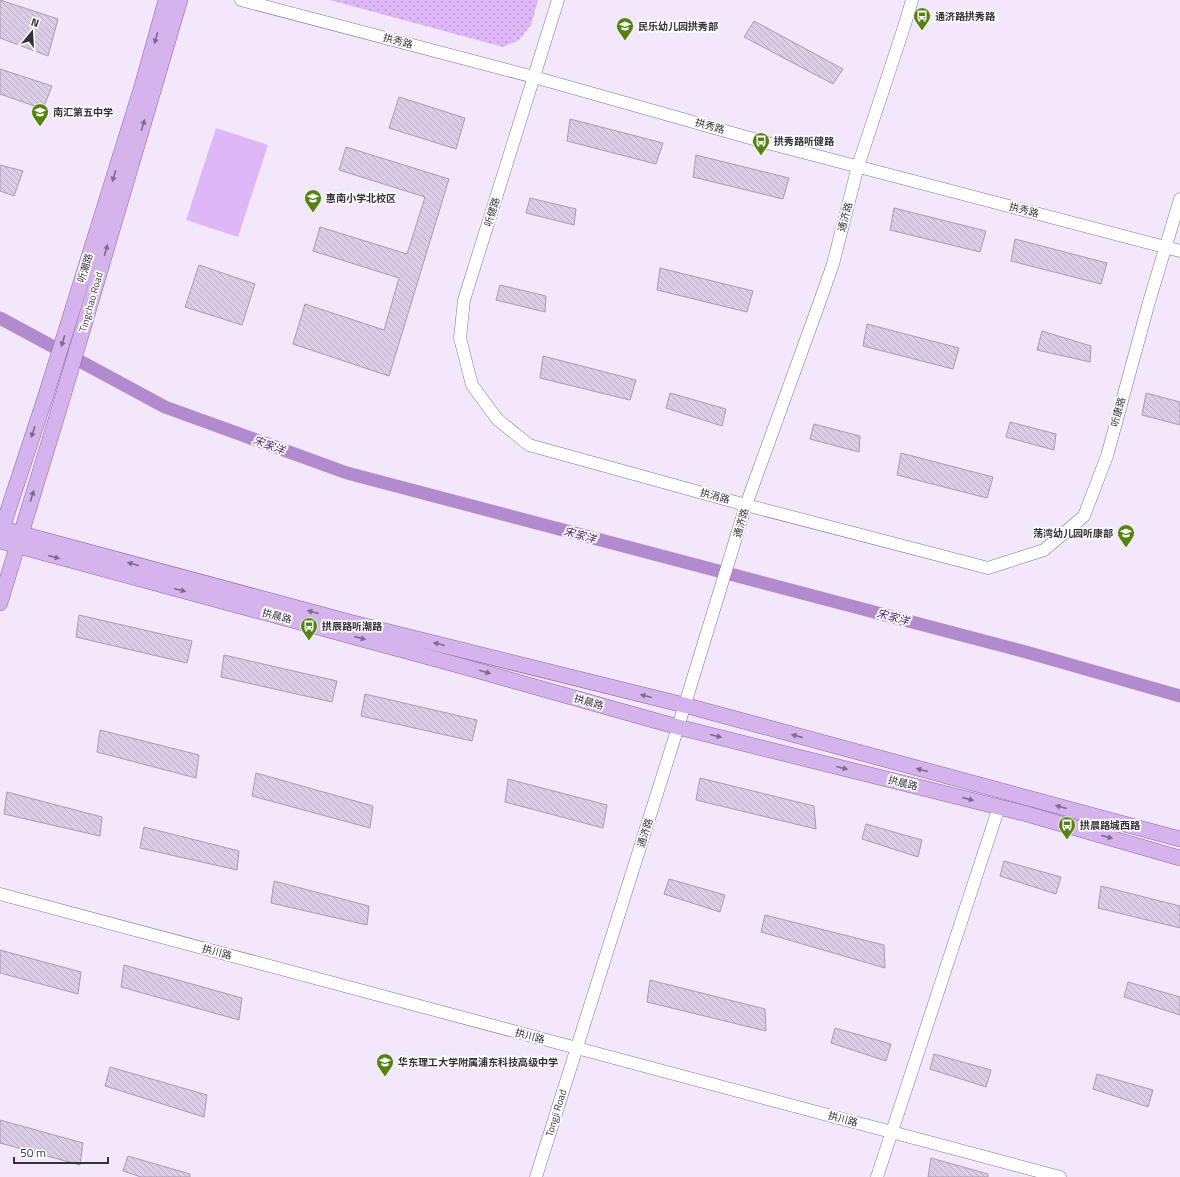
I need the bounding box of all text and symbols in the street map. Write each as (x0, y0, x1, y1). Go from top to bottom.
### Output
bus stop icon: 通济路拱秀路 (912, 6, 932, 31)
place label: 通济路拱秀路 (935, 9, 996, 24)
north arrow (12, 12, 52, 52)
text: N (29, 14, 41, 31)
school or university icon: 民乐幼儿园拱秀部 (615, 16, 635, 41)
place label: 民乐幼儿园拱秀部 (638, 19, 718, 34)
street label: 拱秀路 (382, 30, 414, 52)
one-way arrow (153, 32, 159, 44)
school or university icon: 南汇第五中学 (30, 102, 50, 127)
place label: 南汇第五中学 (53, 105, 113, 120)
street label: 拱秀路 (694, 115, 726, 137)
one-way arrow (140, 119, 146, 131)
bus stop icon: 拱秀路听健路 (751, 131, 771, 156)
place label: 拱秀路听健路 (773, 134, 835, 149)
one-way arrow (111, 170, 117, 182)
school or university icon: 惠南小学北校区 (303, 188, 323, 213)
place label: 惠南小学北校区 (326, 191, 396, 206)
street label: 听健路 (480, 195, 504, 229)
street label: 拱秀路 (1008, 199, 1040, 221)
street label: 通济路 (834, 201, 856, 233)
one-way arrow (103, 244, 109, 256)
street label: 听潮路 (73, 251, 97, 285)
street label: Tingchao Road (75, 270, 107, 334)
one-way arrow (60, 335, 66, 347)
street label: 听康路 (1107, 396, 1129, 428)
one-way arrow (30, 427, 36, 439)
water label: 宋家洋 (251, 432, 289, 459)
street label: 拱涓路 (699, 485, 731, 507)
one-way arrow (30, 490, 36, 502)
street label: 通济路 (730, 507, 752, 539)
water label: 宋家洋 (562, 523, 600, 548)
school or university icon: 荡湾幼儿园听康部 (1116, 523, 1136, 548)
place label: 荡湾幼儿园听康部 (1033, 526, 1113, 541)
one-way arrow (48, 554, 61, 560)
one-way arrow (127, 561, 139, 567)
one-way arrow (174, 587, 186, 593)
street label: 拱晨路 (261, 605, 293, 627)
water label: 宋家洋 (875, 605, 913, 630)
one-way arrow (306, 609, 318, 615)
bus stop icon: 拱辰路听潮路 (299, 616, 319, 641)
place label: 拱辰路听潮路 (321, 619, 383, 634)
one-way arrow (353, 636, 366, 642)
one-way arrow (432, 641, 444, 647)
one-way arrow (479, 669, 491, 675)
street label: 拱晨路 (573, 691, 605, 713)
one-way arrow (640, 693, 652, 699)
one-way arrow (790, 733, 802, 739)
one-way arrow (710, 734, 722, 740)
one-way arrow (836, 765, 848, 771)
one-way arrow (916, 766, 929, 772)
street label: 拱晨路 (887, 772, 919, 794)
one-way arrow (962, 797, 974, 803)
one-way arrow (1055, 804, 1067, 810)
bus stop icon: 拱晨路城西路 (1057, 815, 1077, 840)
street label: 通济路 (633, 816, 657, 850)
place label: 拱晨路城西路 (1079, 818, 1141, 833)
one-way arrow (1101, 834, 1113, 840)
street label: 拱川路 (201, 941, 233, 963)
street label: 拱川路 (514, 1025, 546, 1047)
school or university icon: 华东理工大学附属浦东科技高级中学 (375, 1052, 395, 1077)
place label: 华东理工大学附属浦东科技高级中学 (398, 1055, 558, 1070)
street label: Tongji Road (542, 1088, 570, 1138)
street label: 拱川路 (827, 1108, 859, 1130)
scale bar (14, 1139, 108, 1165)
text: 50 m (20, 1143, 46, 1162)

